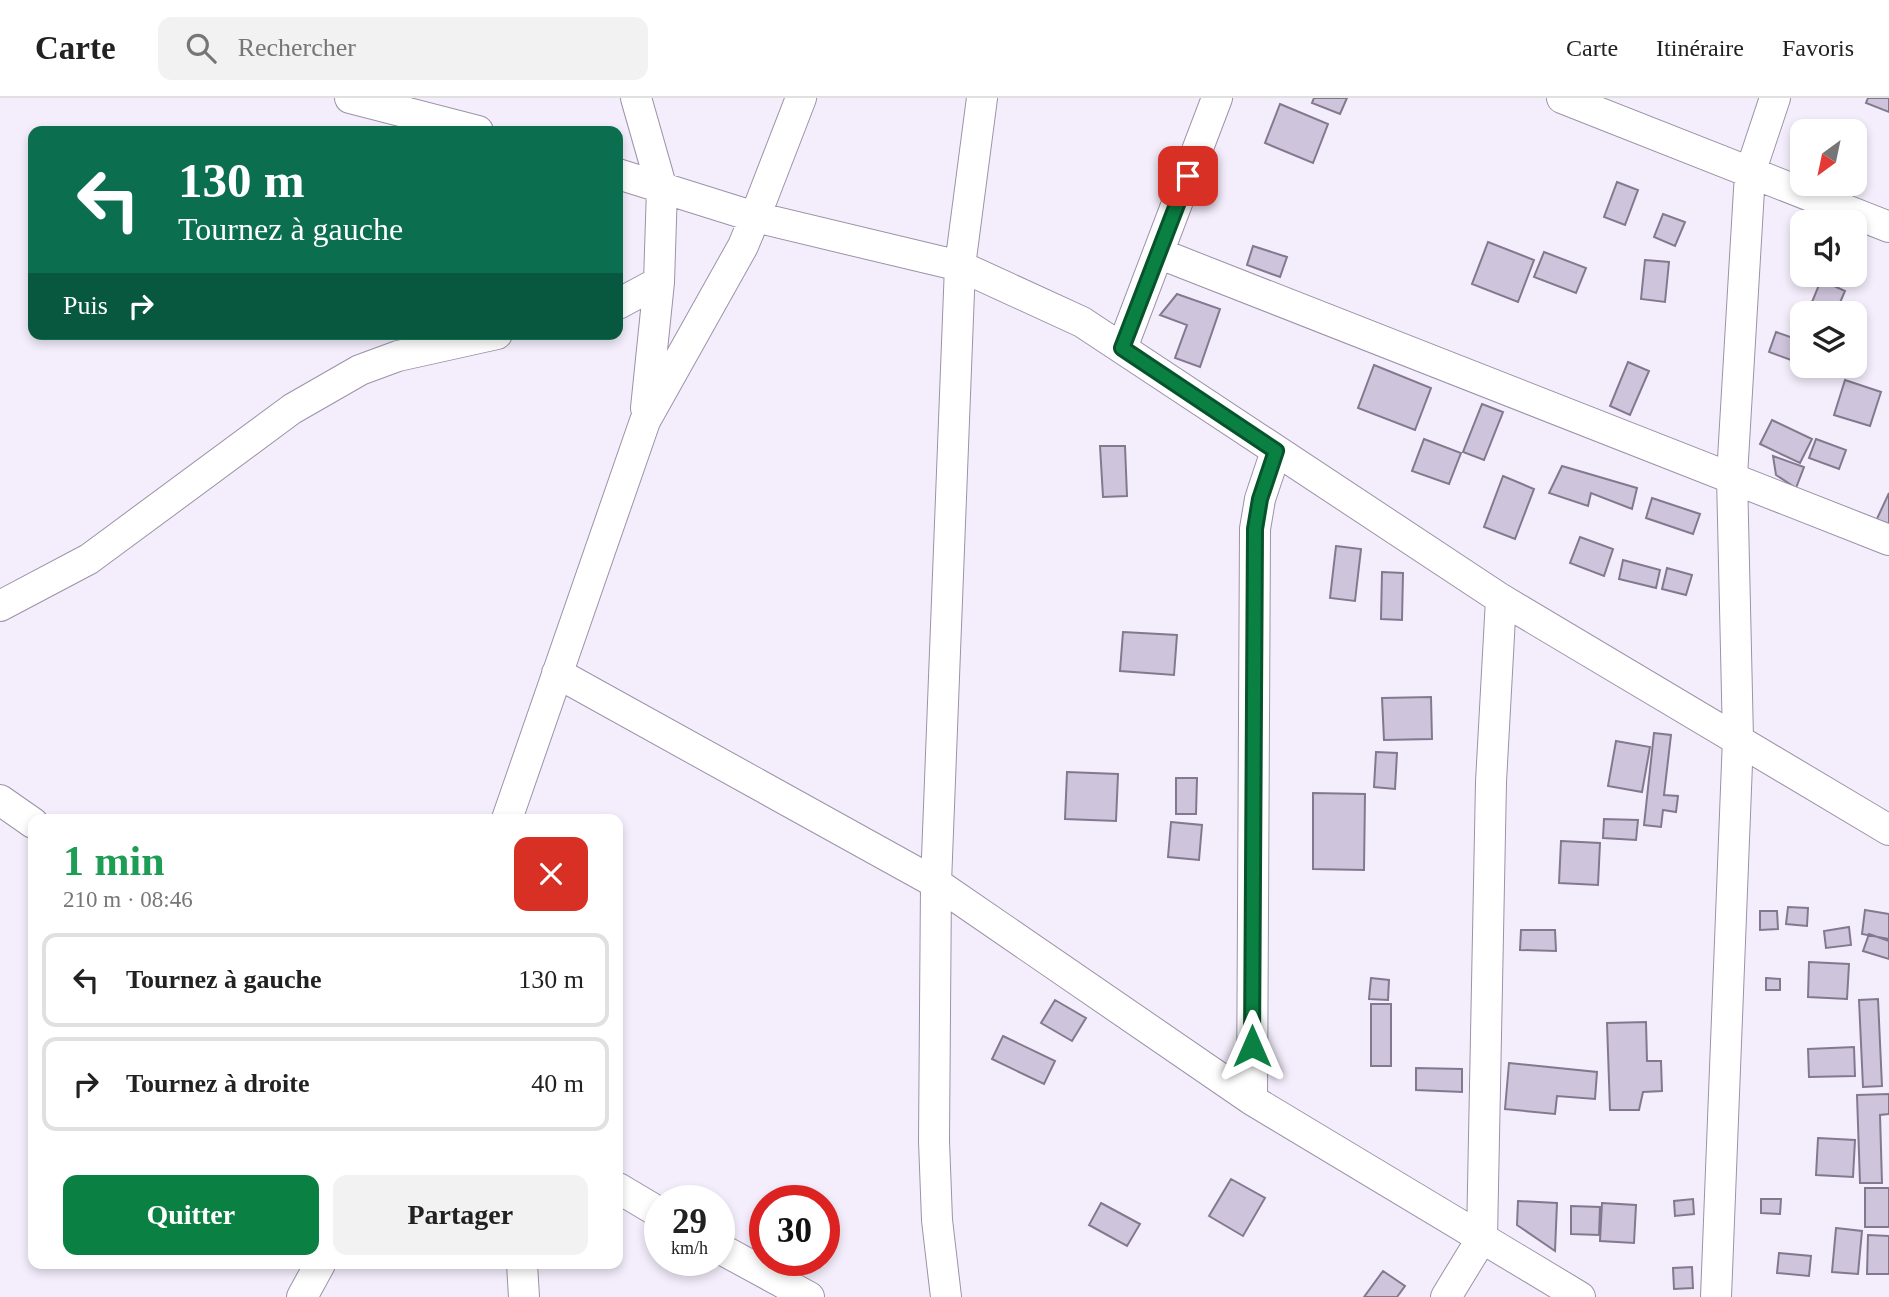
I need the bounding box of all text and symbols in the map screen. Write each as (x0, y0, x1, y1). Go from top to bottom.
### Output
search box (158, 17, 648, 80)
icon: search (182, 29, 220, 67)
text: Carte (35, 30, 116, 66)
text: Rechercher (238, 33, 356, 62)
text: Carte (1566, 35, 1618, 61)
text: Itinéraire (1656, 35, 1744, 61)
text: Favoris (1782, 35, 1854, 61)
north arrow (1790, 119, 1867, 196)
map controls (1790, 119, 1867, 378)
pin (1158, 146, 1218, 206)
text: 130 m (178, 153, 305, 208)
icon: left (63, 154, 154, 245)
icon: arrive (1169, 157, 1207, 195)
button: sound (1790, 210, 1867, 287)
text: Tournez à gauche (178, 211, 403, 247)
icon: right (122, 287, 160, 325)
text: Puis (63, 291, 108, 320)
button: layers (1790, 301, 1867, 378)
button: close (514, 837, 588, 911)
text: 1 min (63, 838, 165, 884)
text: 210 m · 08:46 (63, 887, 193, 912)
icon: left (67, 961, 105, 999)
text: Tournez à gauche (126, 965, 322, 994)
text: 130 m (518, 965, 584, 994)
position arrow (1215, 1009, 1289, 1083)
icon: right (67, 1065, 105, 1103)
text: Tournez à droite (126, 1069, 309, 1098)
text: 40 m (531, 1069, 584, 1098)
button: Quitter (63, 1175, 319, 1255)
button: Partager (333, 1175, 588, 1255)
speed limit sign: 30 (749, 1185, 840, 1276)
text: 29 (672, 1202, 707, 1241)
text: km/h (671, 1238, 708, 1258)

